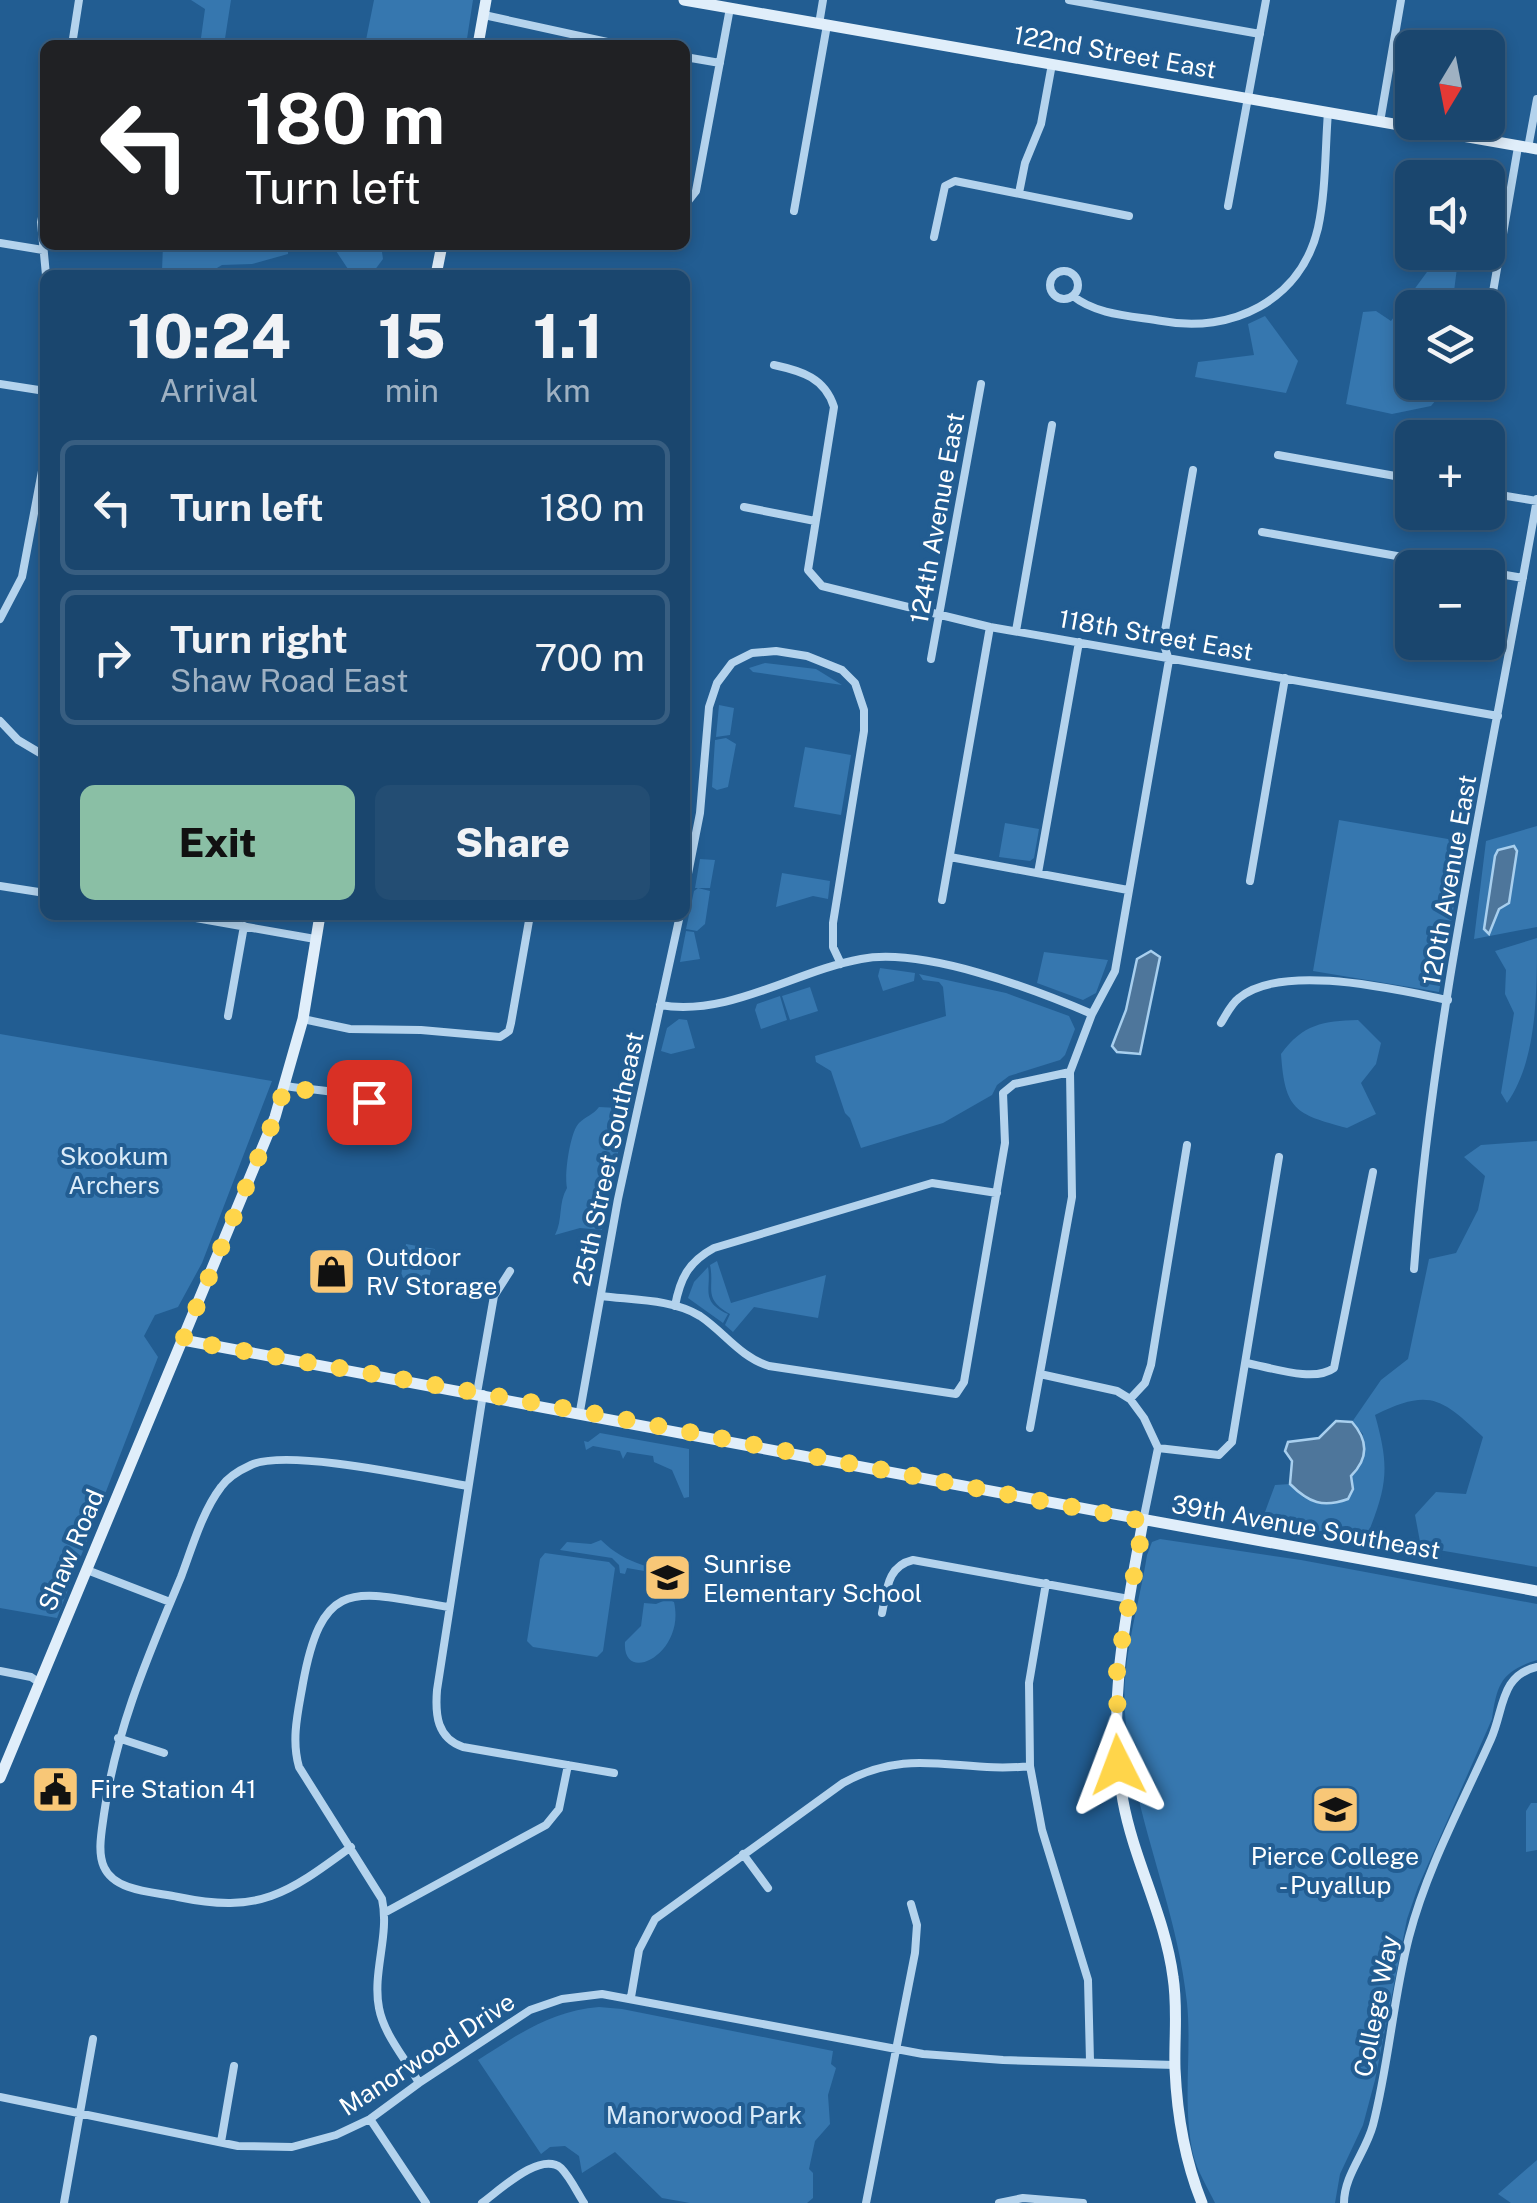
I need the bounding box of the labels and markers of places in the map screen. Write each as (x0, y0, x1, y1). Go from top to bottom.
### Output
pin (327, 1060, 412, 1145)
place label: Outdoor RV Storage (366, 1242, 497, 1301)
shop icon: Outdoor RV Storage (305, 1245, 357, 1297)
place label: Sunrise Elementary School (703, 1549, 922, 1608)
school or university icon: Sunrise Elementary School (642, 1552, 694, 1604)
public building icon: Fire Station 41 (29, 1763, 81, 1815)
place label: Fire Station 41 (90, 1774, 256, 1804)
school or university icon: Pierce College - Puyallup (1309, 1784, 1361, 1836)
place label: Pierce College - Puyallup (1251, 1841, 1419, 1900)

